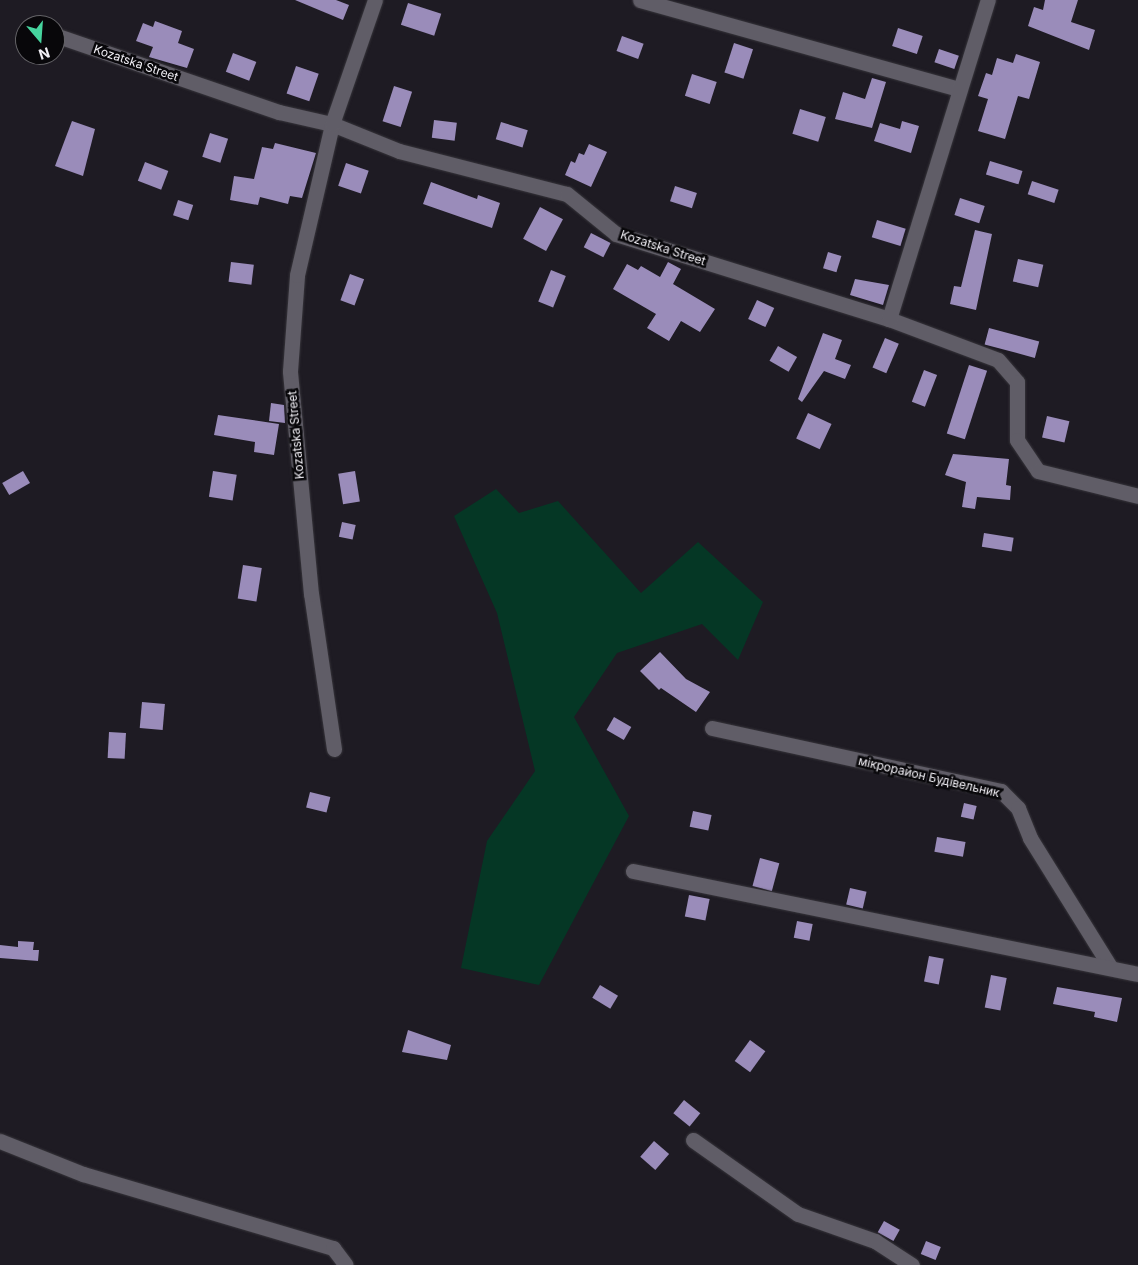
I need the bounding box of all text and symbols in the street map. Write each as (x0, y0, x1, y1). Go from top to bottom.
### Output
north arrow (15, 15, 65, 65)
street label: Kozatska Street (92, 42, 180, 84)
text: N (37, 44, 52, 64)
street label: Kozatska Street (619, 227, 707, 269)
street label: Kozatska Street (285, 390, 307, 480)
street label: мікрорайон Будівельник (857, 754, 1001, 800)

